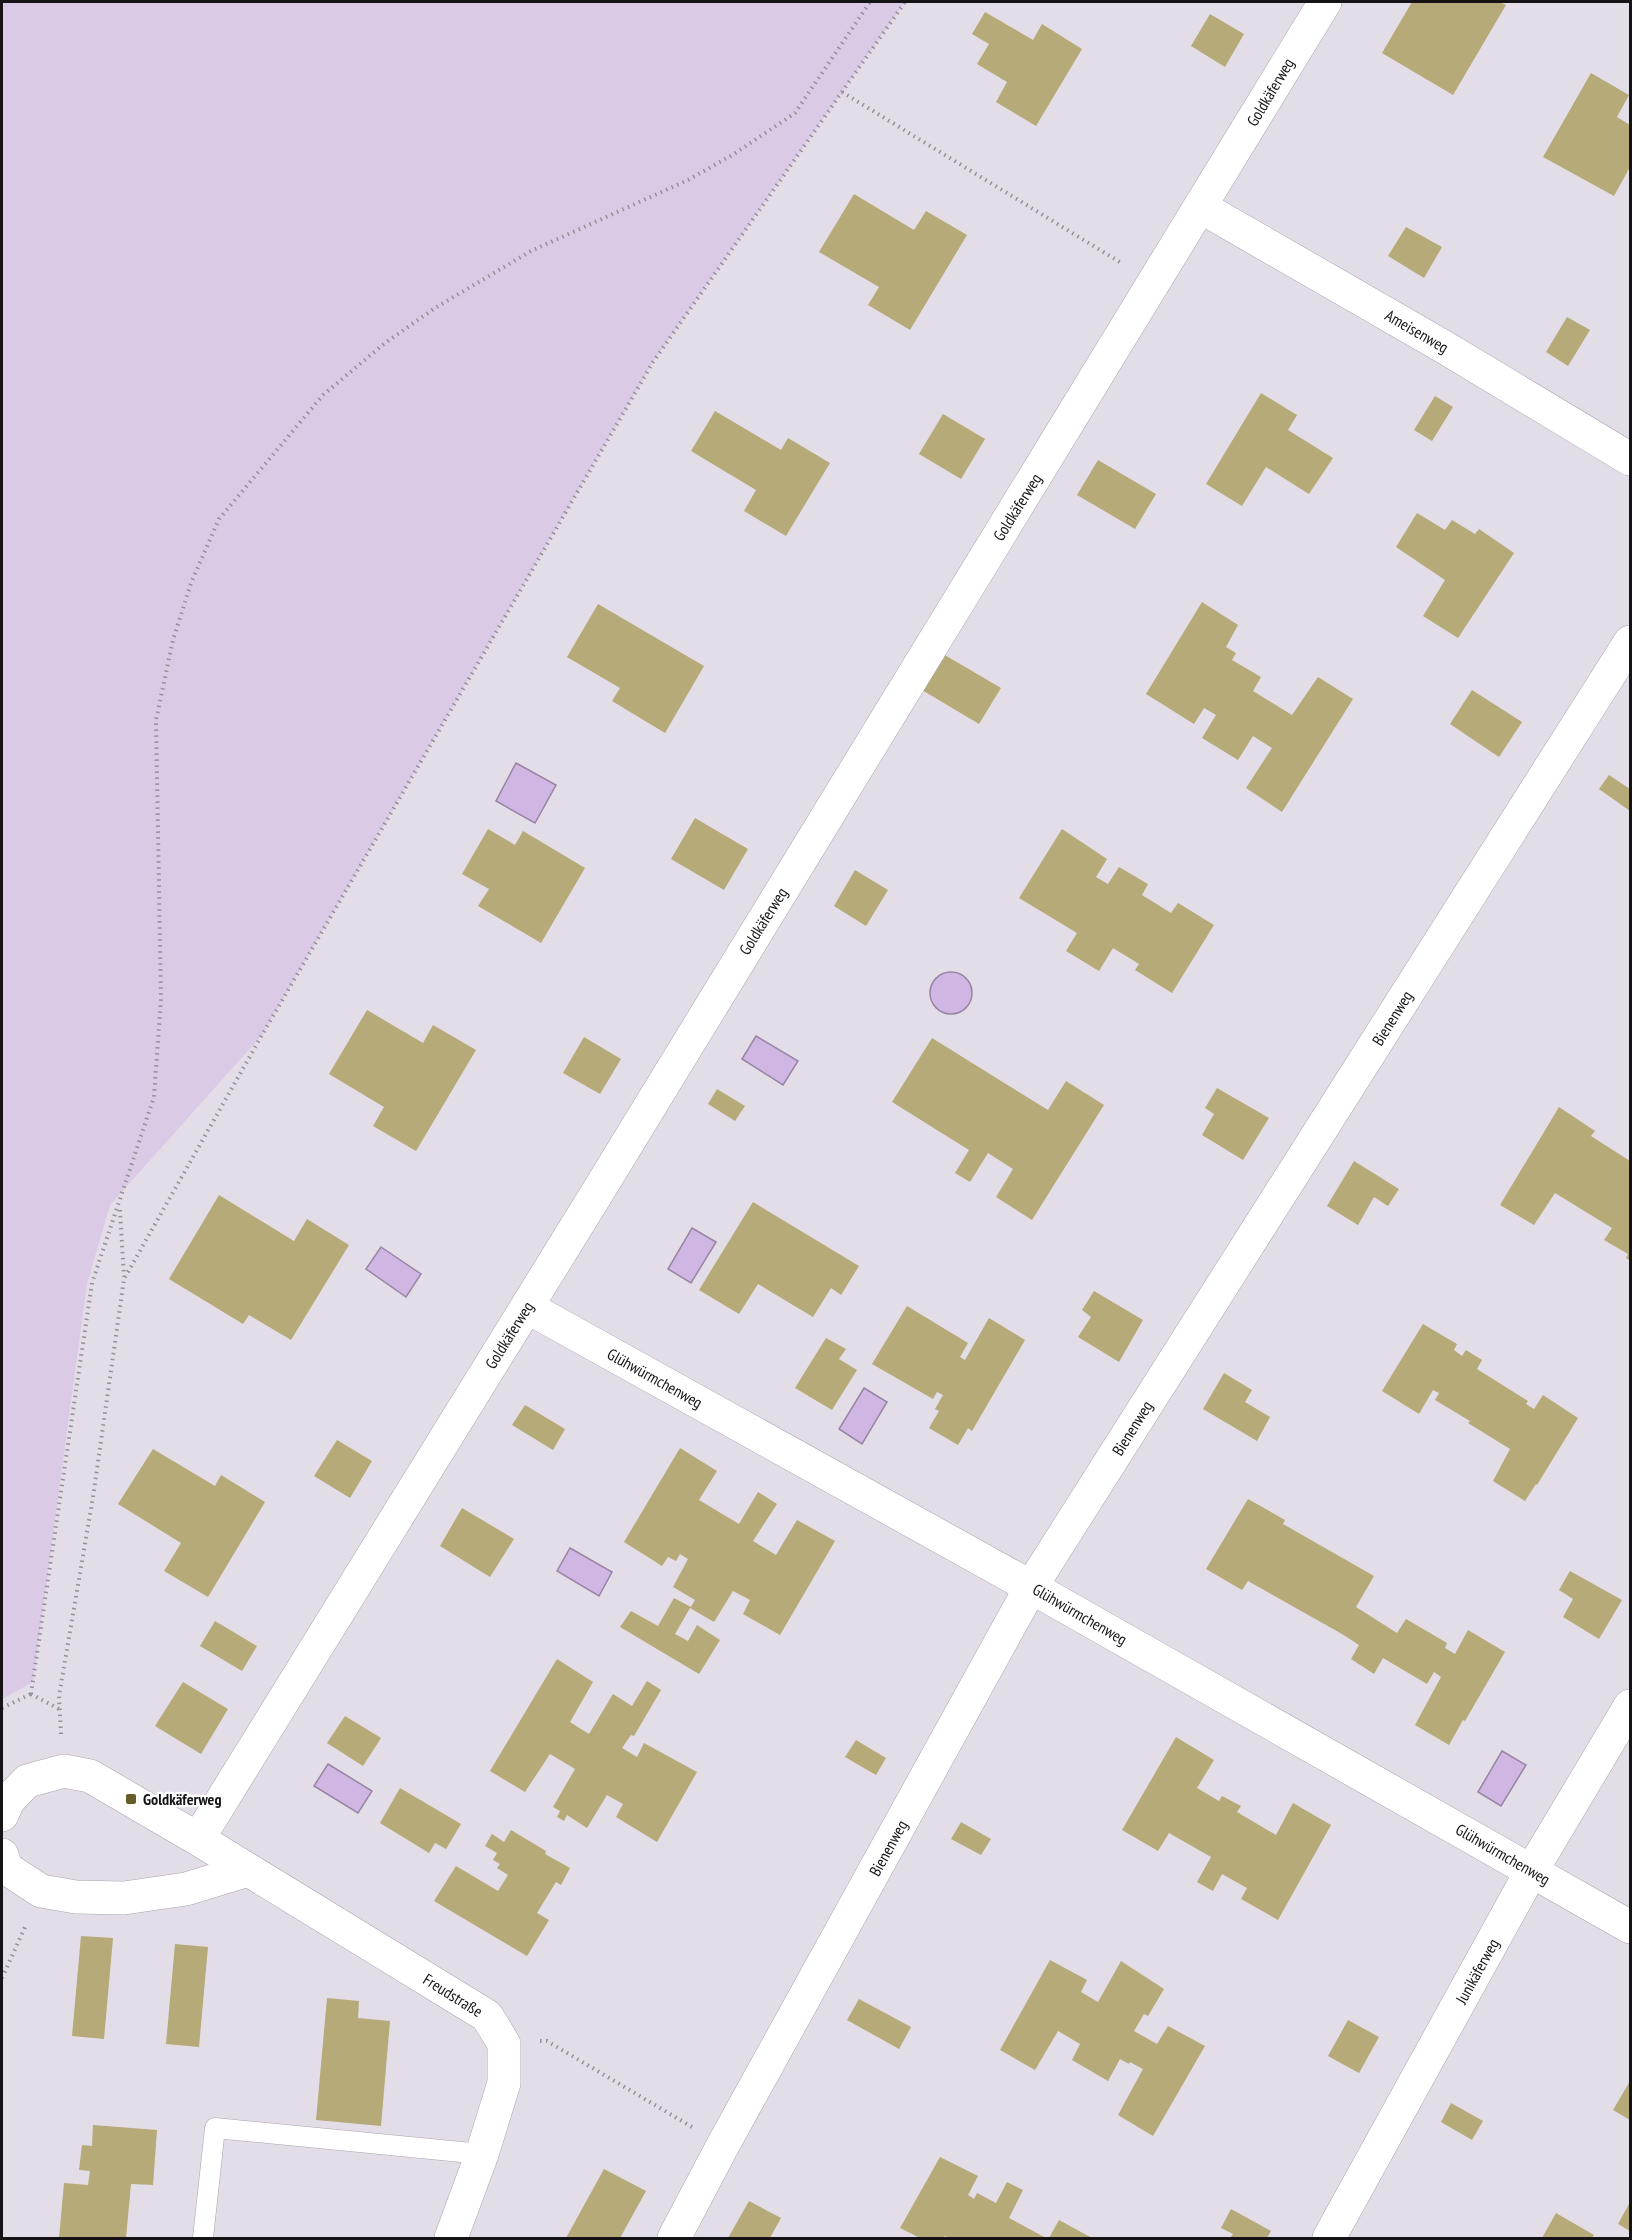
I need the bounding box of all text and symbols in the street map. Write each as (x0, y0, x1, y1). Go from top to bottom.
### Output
street label: Goldkäferweg (1242, 54, 1298, 130)
street label: Ameisenweg (1382, 305, 1452, 357)
street label: Goldkäferweg (988, 470, 1046, 544)
street label: Goldkäferweg (734, 884, 792, 958)
street label: Bienenweg (1367, 987, 1417, 1049)
street label: Goldkäferweg (480, 1298, 538, 1372)
street label: Glühwürmchenweg (604, 1344, 706, 1412)
street label: Bienenweg (1107, 1397, 1157, 1459)
street label: Glühwürmchenweg (1029, 1579, 1131, 1649)
place label: Goldkäferweg (143, 1789, 222, 1809)
marker: Goldkäferweg (124, 1792, 138, 1806)
street label: Bienenweg (864, 1816, 912, 1880)
street label: Glühwürmchenweg (1452, 1819, 1554, 1889)
street label: Junikäferweg (1450, 1935, 1503, 2008)
street label: Freudstraße (420, 1969, 486, 2021)

